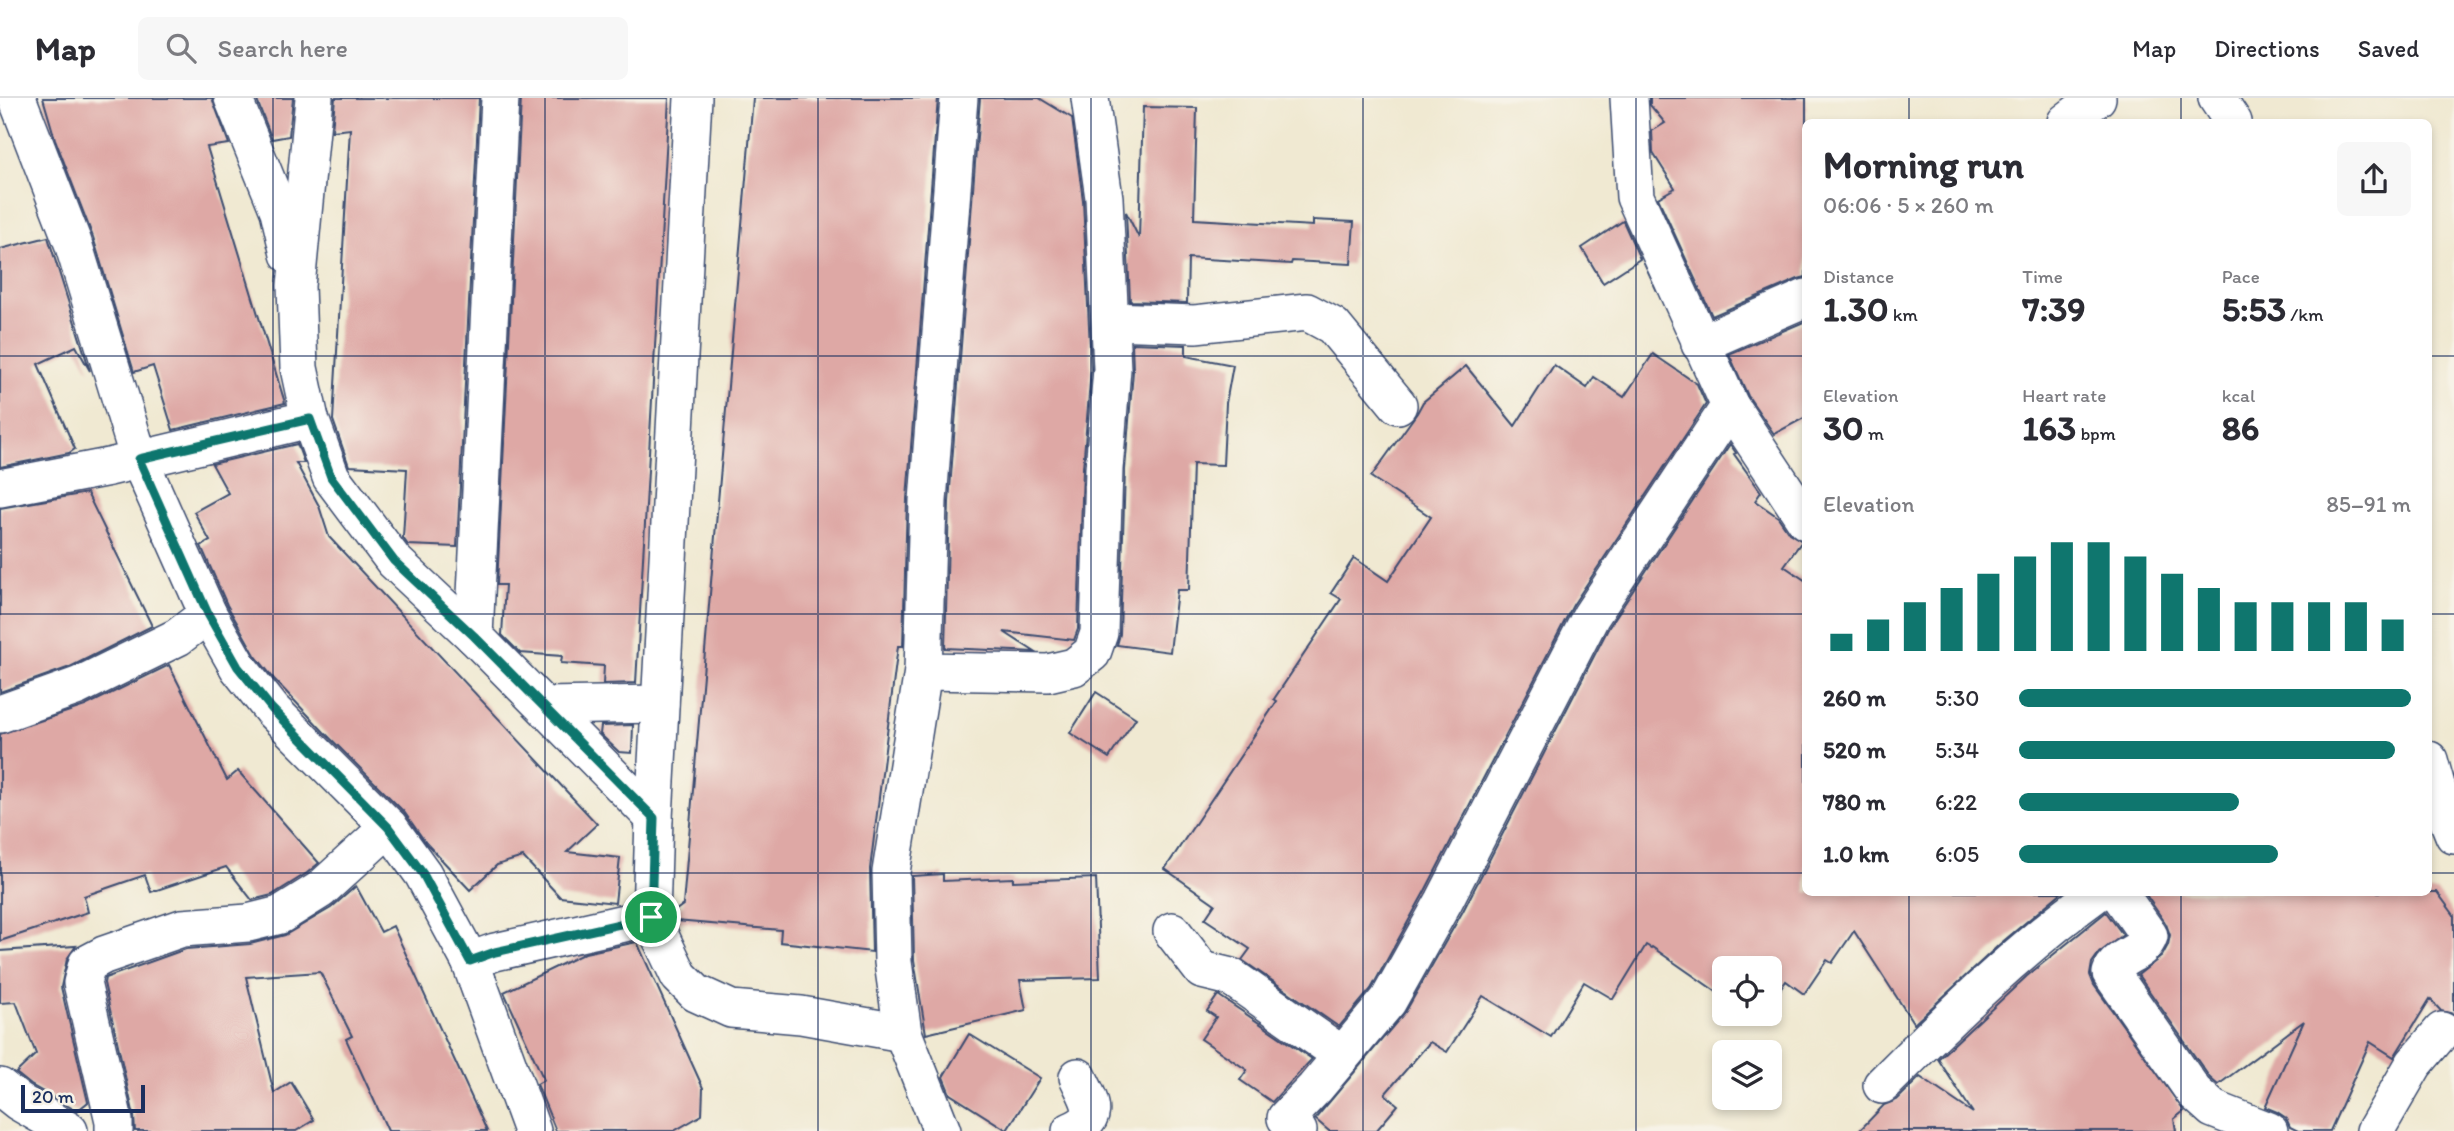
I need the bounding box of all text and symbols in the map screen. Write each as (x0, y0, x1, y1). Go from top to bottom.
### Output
search box (138, 17, 628, 80)
text: Map (35, 29, 96, 68)
icon: search (162, 29, 200, 67)
text: Search here (218, 32, 348, 64)
text: Map (2132, 34, 2176, 63)
text: Directions (2214, 34, 2320, 63)
text: Saved (2358, 34, 2419, 63)
text: Morning run (1823, 142, 2024, 188)
button: share (2337, 142, 2411, 216)
text: 06:06 · 5 × 260 m (1823, 191, 1994, 219)
text: Distance (1823, 265, 1894, 288)
text: Time (2022, 265, 2063, 288)
text: Pace (2222, 265, 2260, 288)
text: 1.30 (1823, 288, 1889, 330)
text: 7:39 (2022, 288, 2086, 330)
text: 5:53 (2222, 288, 2286, 330)
text: km (1889, 303, 1918, 326)
text: /km (2286, 303, 2323, 326)
text: Elevation (1823, 384, 1899, 407)
text: Heart rate (2022, 384, 2106, 407)
text: kcal (2222, 384, 2255, 407)
text: 30 (1823, 407, 1864, 449)
text: 163 (2022, 407, 2076, 449)
text: 86 (2222, 407, 2259, 449)
text: m (1864, 422, 1884, 445)
text: bpm (2076, 422, 2116, 445)
text: Elevation (1823, 490, 1914, 518)
text: 85–91 m (2326, 490, 2411, 518)
text: 260 m (1823, 684, 1886, 712)
text: 5:30 (1935, 684, 1979, 712)
text: 520 m (1823, 736, 1886, 764)
text: 5:34 (1935, 736, 1979, 764)
text: 780 m (1823, 788, 1886, 816)
text: 6:22 (1935, 788, 1977, 816)
text: 1.0 km (1823, 840, 1889, 868)
text: 6:05 (1935, 840, 1979, 868)
pin (621, 887, 681, 947)
icon: arrive (632, 898, 670, 936)
map controls (1712, 956, 1782, 1110)
button: locate (1712, 956, 1782, 1026)
button: layers (1712, 1040, 1782, 1110)
scale bar (21, 1082, 145, 1114)
text: 20 m (32, 1085, 74, 1108)

